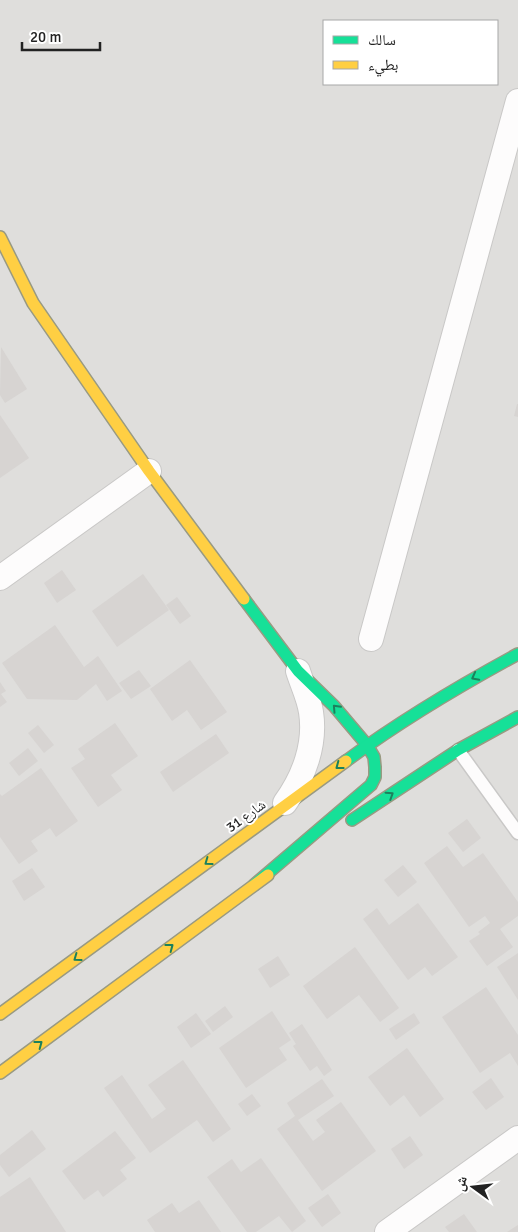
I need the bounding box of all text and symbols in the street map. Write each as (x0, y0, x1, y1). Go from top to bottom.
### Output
scale bar (22, 20, 100, 52)
legend (323, 20, 498, 85)
text: 20 m (30, 28, 61, 46)
text: سالك (368, 31, 396, 49)
text: بطيء (368, 56, 398, 77)
one-way arrow (471, 671, 480, 681)
one-way arrow (333, 704, 342, 713)
one-way arrow (335, 760, 345, 769)
one-way arrow (384, 792, 393, 802)
street label: شارع 31 (223, 796, 270, 837)
one-way arrow (204, 856, 214, 865)
one-way arrow (164, 944, 173, 953)
one-way arrow (73, 952, 83, 961)
one-way arrow (33, 1041, 43, 1050)
north arrow (448, 1162, 498, 1212)
text: ش (451, 1174, 471, 1193)

